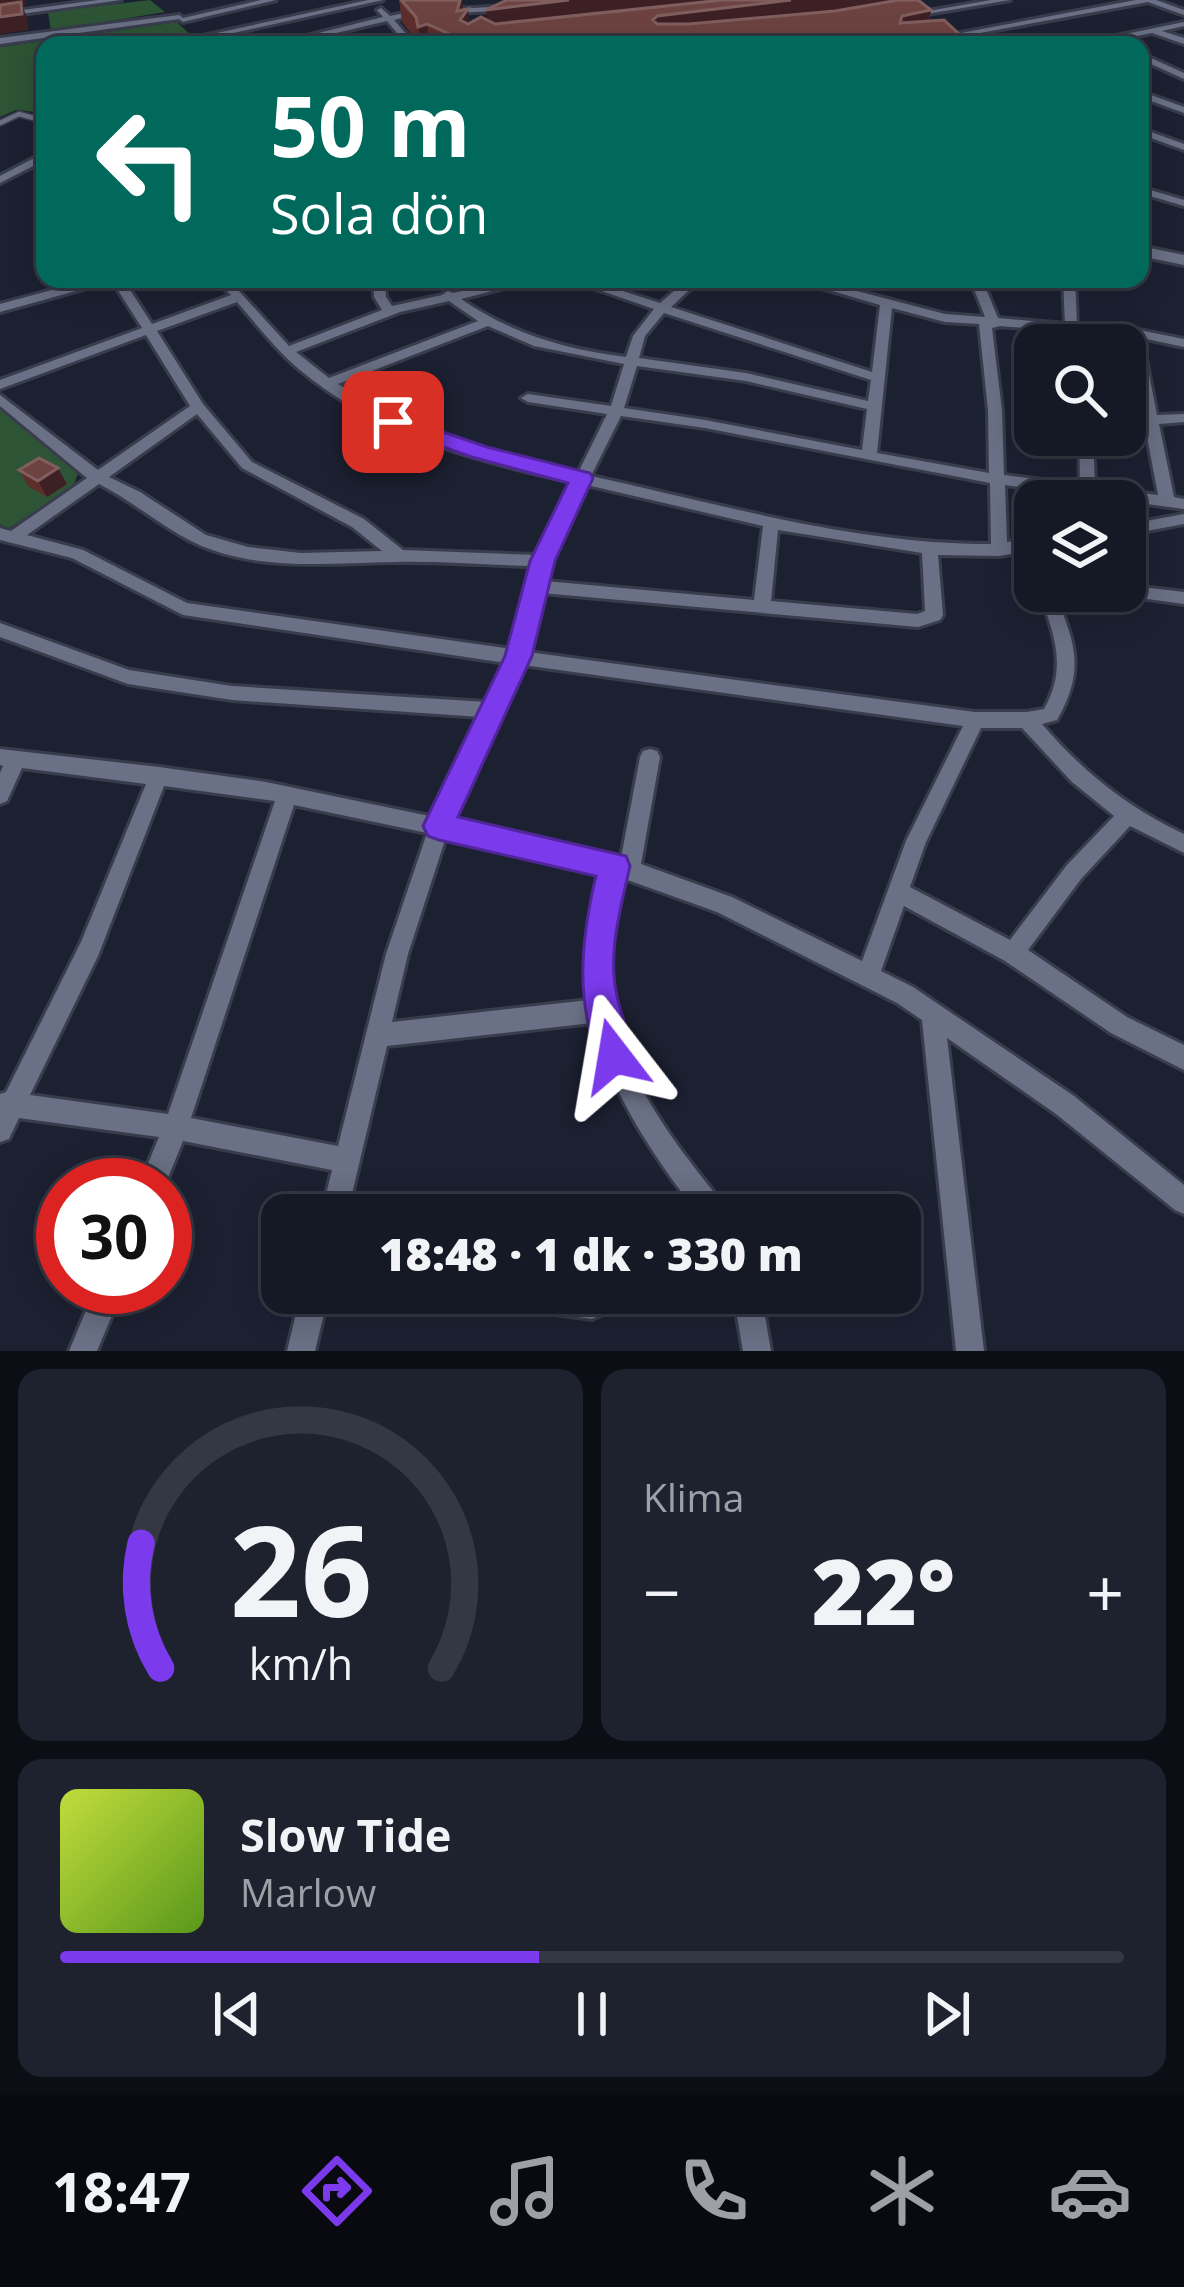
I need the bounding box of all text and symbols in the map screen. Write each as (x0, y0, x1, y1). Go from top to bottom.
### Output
text: 50 m (270, 67, 470, 182)
icon: left (72, 84, 228, 240)
text: Sola dön (270, 176, 488, 250)
map controls (1014, 324, 1146, 612)
button: search (1014, 324, 1146, 456)
pin (342, 371, 444, 473)
icon: arrive (360, 389, 426, 455)
button: layers (1014, 480, 1146, 612)
position arrow (551, 993, 677, 1119)
speed limit sign: 30 (36, 1158, 192, 1314)
text: 18:48 · 1 dk · 330 m (379, 1223, 803, 1284)
text: Klima (643, 1470, 744, 1523)
text: 26 (229, 1484, 372, 1654)
text: 22° (812, 1529, 955, 1651)
text: − (643, 1546, 681, 1636)
text: + (1086, 1546, 1124, 1636)
text: km/h (248, 1634, 353, 1693)
text: Slow Tide (240, 1804, 451, 1865)
text: Marlow (240, 1865, 376, 1918)
icon: previous (204, 1981, 270, 2047)
icon: pause (559, 1981, 625, 2047)
icon: next (914, 1981, 980, 2047)
icon: directions (295, 2149, 379, 2233)
icon: music (483, 2149, 567, 2233)
icon: phone (672, 2149, 756, 2233)
icon: climate (860, 2149, 944, 2233)
icon: car (1048, 2149, 1132, 2233)
text: 18:47 (52, 2154, 191, 2228)

